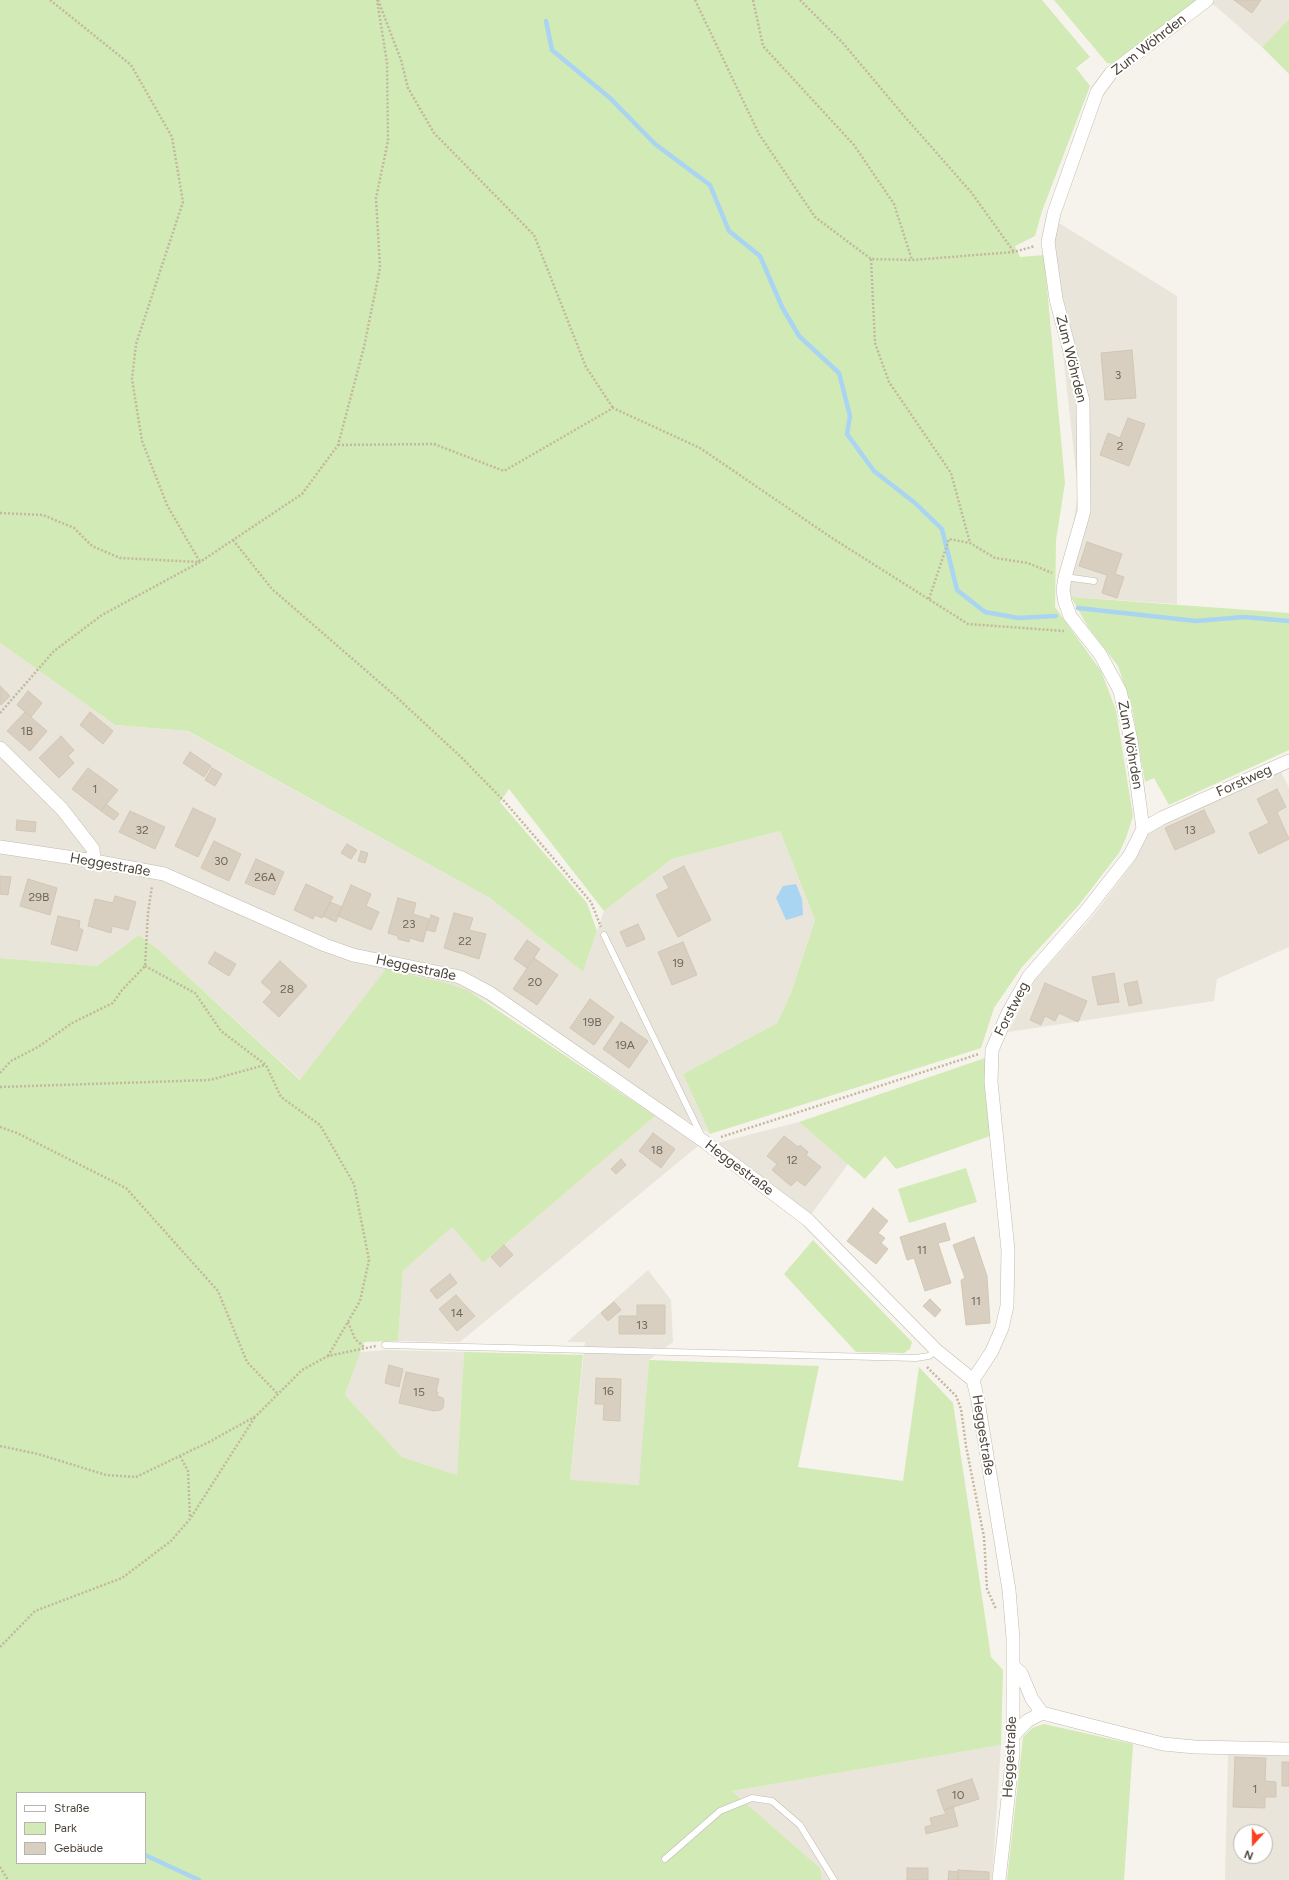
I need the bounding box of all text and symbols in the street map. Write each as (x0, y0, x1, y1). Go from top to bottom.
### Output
street label: Zum Wöhrden (1109, 11, 1189, 79)
street label: Zum Wöhrden (1052, 314, 1090, 404)
house number: 3 (1115, 368, 1121, 382)
house number: 2 (1117, 439, 1123, 453)
street label: Zum Wöhrden (1114, 700, 1146, 790)
house number: 1B (21, 724, 33, 738)
street label: Forstweg (1214, 761, 1274, 801)
house number: 1 (93, 782, 97, 796)
house number: 32 (135, 823, 149, 837)
house number: 13 (1184, 823, 1196, 837)
street label: Heggestraße (68, 850, 152, 880)
house number: 30 (214, 854, 228, 868)
house number: 26A (254, 870, 276, 884)
house number: 29B (29, 890, 49, 904)
house number: 23 (402, 917, 416, 931)
house number: 22 (458, 934, 472, 948)
street label: Heggestraße (374, 951, 458, 985)
house number: 19 (672, 956, 684, 970)
house number: 20 (528, 975, 542, 989)
street label: Forstweg (991, 979, 1033, 1039)
house number: 28 (280, 982, 294, 996)
house number: 19B (582, 1015, 602, 1029)
house number: 19A (615, 1038, 635, 1052)
street label: Heggestraße (701, 1137, 777, 1199)
house number: 18 (651, 1143, 663, 1157)
house number: 12 (786, 1153, 798, 1167)
house number: 11 (917, 1243, 927, 1257)
house number: 11 (971, 1294, 981, 1308)
house number: 14 (451, 1306, 463, 1320)
house number: 13 (636, 1318, 648, 1332)
house number: 16 (602, 1384, 614, 1398)
house number: 15 (413, 1385, 425, 1399)
street label: Heggestraße (968, 1393, 998, 1477)
street label: Heggestraße (999, 1716, 1021, 1798)
house number: 1 (1253, 1782, 1257, 1796)
house number: 10 (952, 1788, 964, 1802)
legend (16, 1792, 146, 1864)
text: Straße (54, 1801, 89, 1815)
text: Park (54, 1821, 77, 1835)
north arrow (1233, 1824, 1273, 1864)
text: Gebäude (54, 1841, 103, 1855)
text: N (1243, 1847, 1255, 1862)

